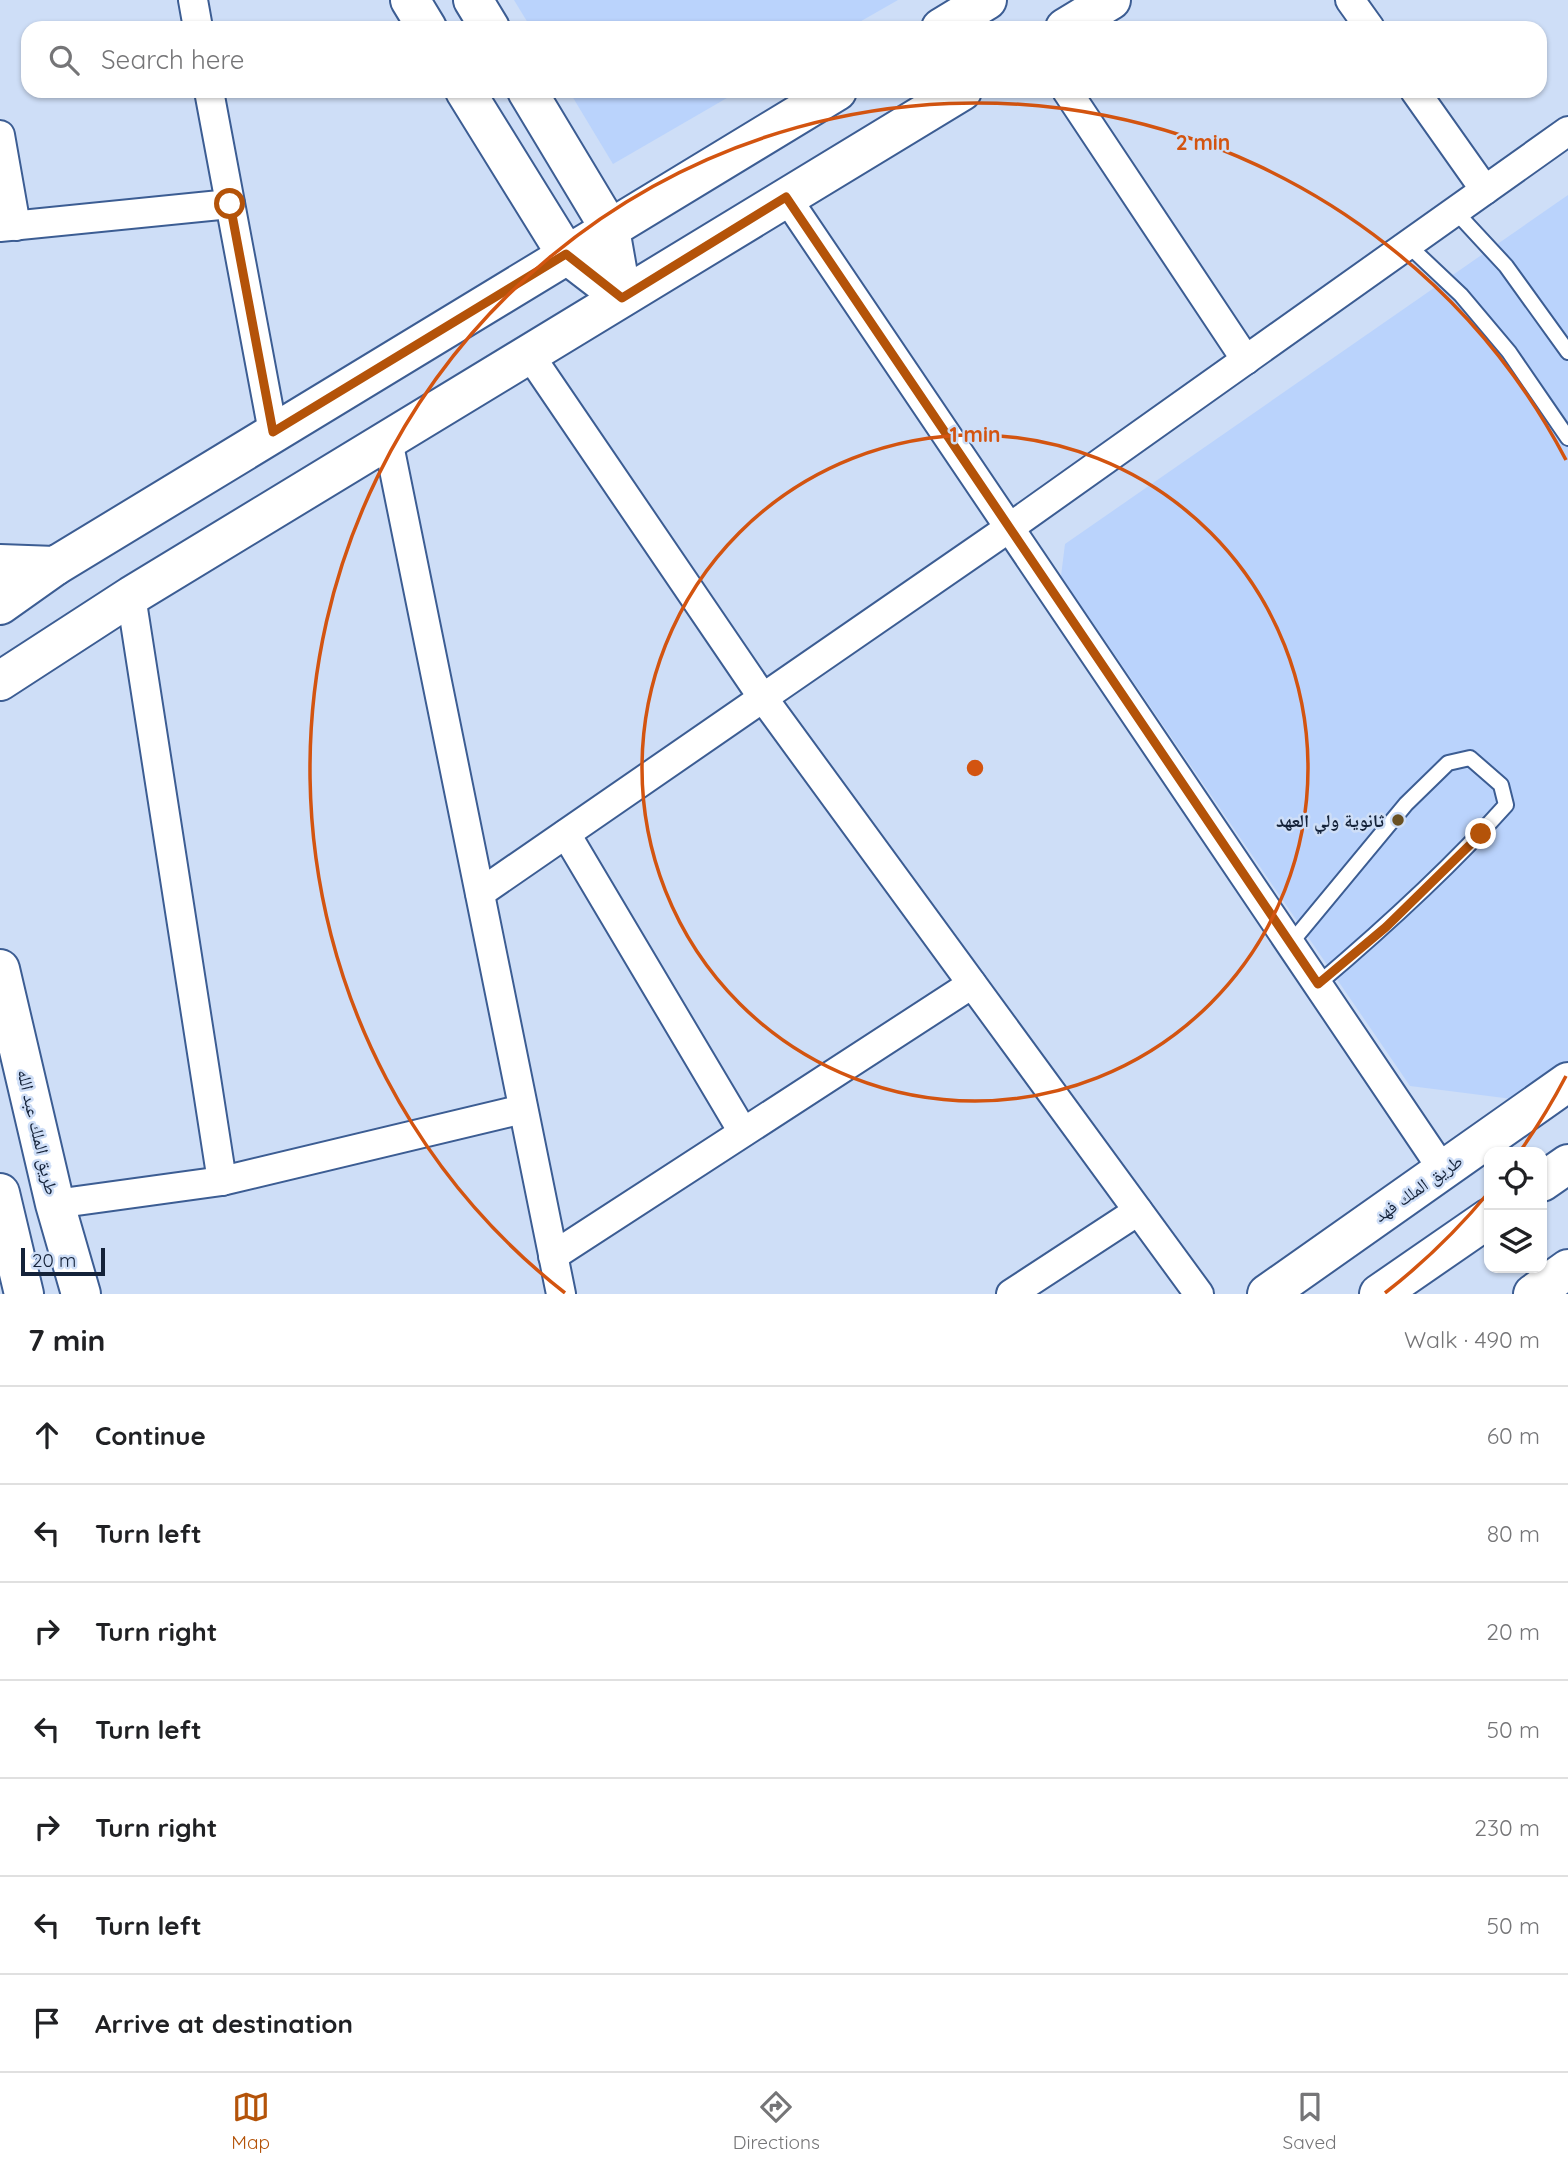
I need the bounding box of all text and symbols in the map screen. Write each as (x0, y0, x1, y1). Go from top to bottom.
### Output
search box (21, 21, 1547, 98)
icon: search (45, 41, 83, 79)
text: Search here (101, 43, 245, 76)
text: 2 min (1176, 129, 1230, 155)
route start (214, 188, 245, 219)
text: 1 min (950, 421, 1000, 447)
centre of rings (963, 756, 987, 780)
place label: ثانوية ولي العهد (1276, 809, 1384, 835)
marker: ثانوية ولي العهد (1390, 812, 1406, 828)
route end (1465, 818, 1496, 849)
street label: طريق الملك عبد الله (12, 1067, 64, 1197)
map controls (1484, 1147, 1547, 1273)
button: locate (1484, 1147, 1547, 1210)
street label: طريق الملك فهد (1369, 1149, 1467, 1227)
button: layers (1484, 1210, 1547, 1273)
scale bar (21, 1245, 105, 1277)
text: 20 m (32, 1248, 76, 1272)
text: 7 min (28, 1321, 106, 1359)
text: Walk · 490 m (1404, 1325, 1540, 1354)
icon: ahead (28, 1416, 66, 1454)
text: Continue (95, 1419, 206, 1452)
text: 60 m (1487, 1421, 1540, 1450)
icon: left (28, 1514, 66, 1552)
text: Turn left (95, 1517, 202, 1550)
text: 80 m (1487, 1519, 1540, 1548)
icon: right (28, 1612, 66, 1650)
text: Turn right (95, 1615, 217, 1648)
text: 20 m (1486, 1617, 1540, 1646)
icon: left (28, 1710, 66, 1748)
text: Turn left (95, 1713, 202, 1746)
text: 50 m (1487, 1715, 1540, 1744)
icon: right (28, 1808, 66, 1846)
text: Turn right (95, 1811, 217, 1844)
text: 230 m (1474, 1813, 1540, 1842)
icon: left (28, 1906, 66, 1944)
text: Turn left (95, 1909, 202, 1942)
text: 50 m (1487, 1911, 1540, 1940)
icon: arrive (28, 2004, 66, 2042)
text: Arrive at destination (95, 2007, 353, 2040)
tab: Map (231, 2088, 270, 2154)
tab: Directions (733, 2088, 820, 2154)
tab: Saved (1282, 2088, 1337, 2154)

